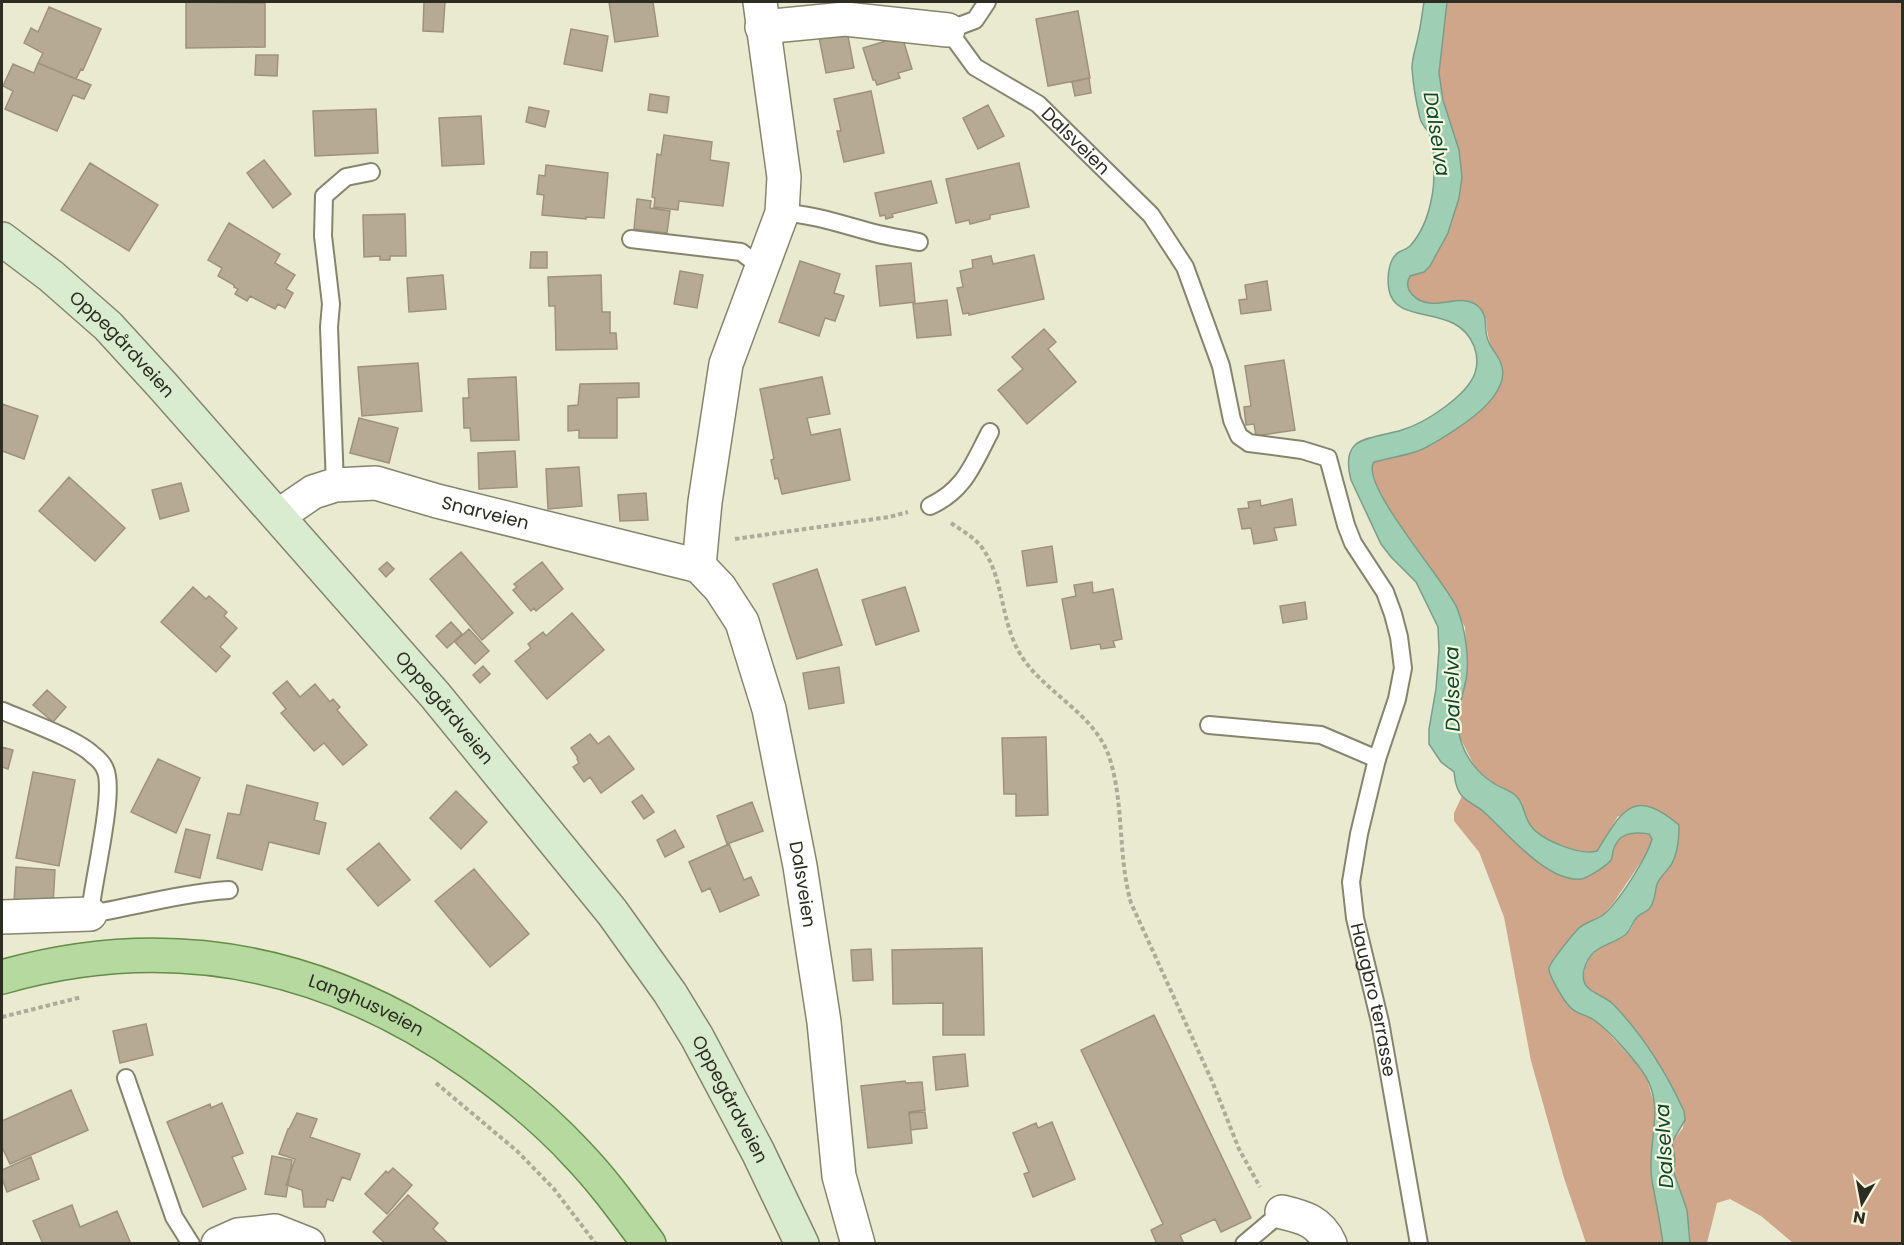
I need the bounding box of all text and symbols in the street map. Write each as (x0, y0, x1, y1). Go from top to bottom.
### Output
water label: Dalselva (1417, 90, 1457, 178)
street label: Dalsveien (1036, 101, 1116, 180)
street label: Oppegårdveien (64, 285, 181, 403)
street label: Snarveien (439, 490, 532, 535)
street label: Oppegårdveien (390, 645, 500, 770)
water label: Dalselva (1437, 646, 1467, 732)
street label: Dalsveien (783, 839, 822, 929)
street label: Haugbro terrasse (1345, 920, 1402, 1079)
street label: Langhusveien (305, 968, 429, 1042)
street label: Oppegårdveien (686, 1031, 774, 1167)
water label: Dalselva (1648, 1103, 1680, 1189)
north arrow (1832, 1173, 1892, 1233)
text: N (1852, 1205, 1867, 1230)

